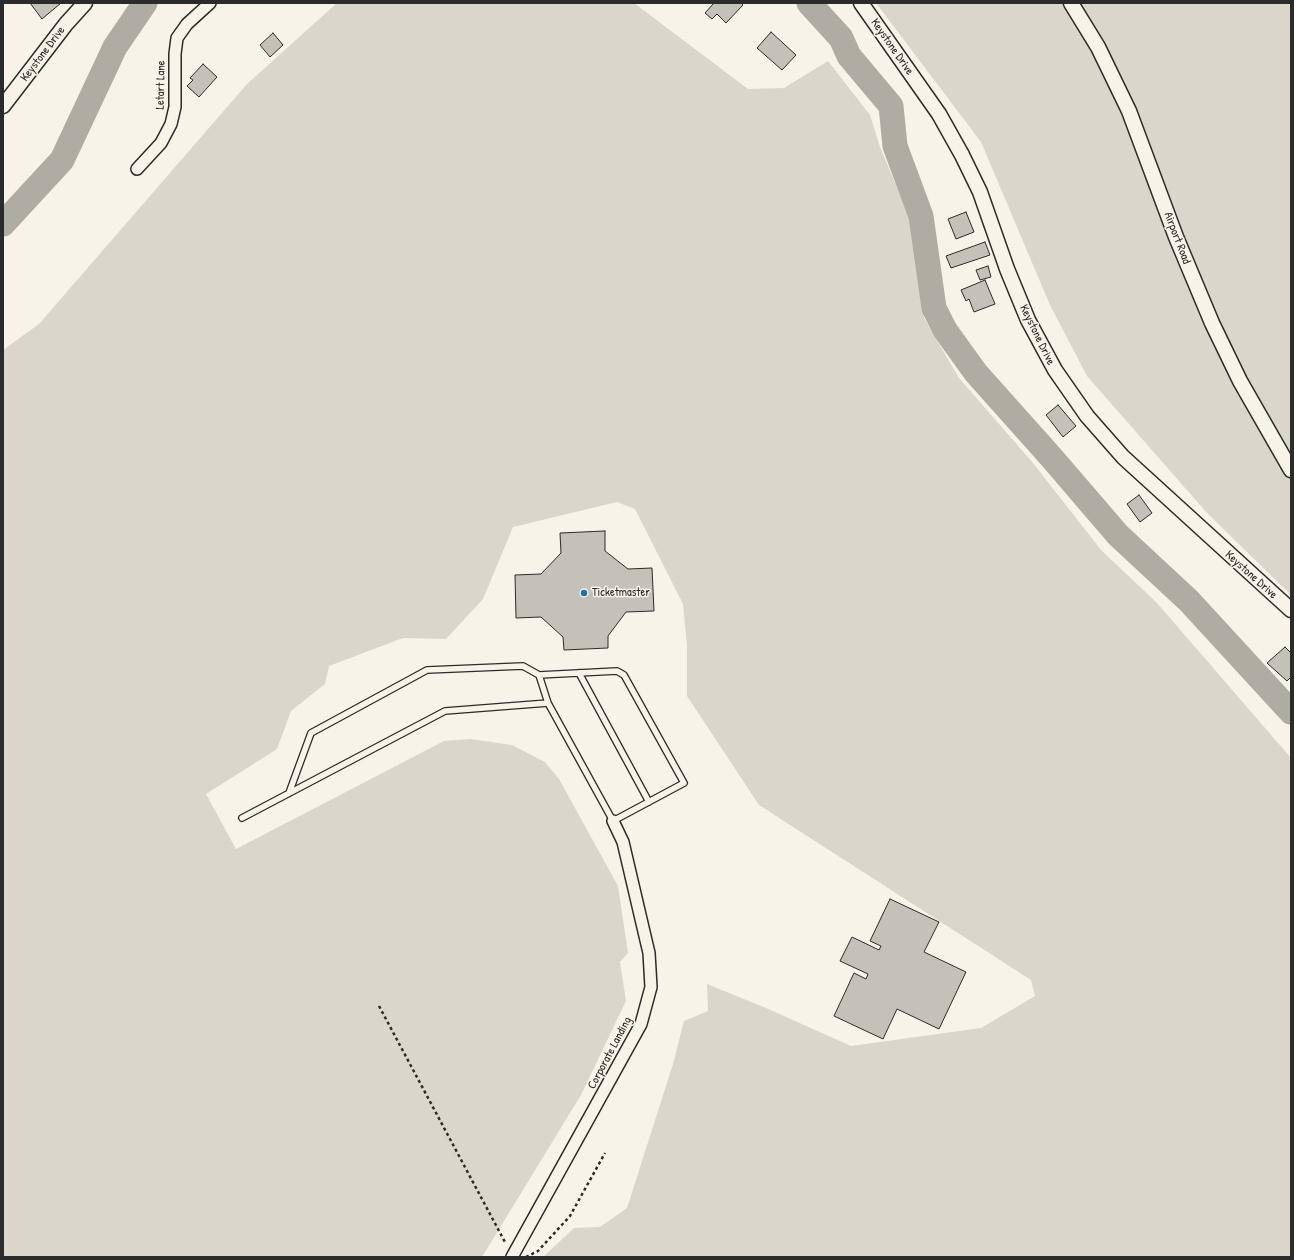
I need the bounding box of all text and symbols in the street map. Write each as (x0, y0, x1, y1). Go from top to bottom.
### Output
street label: Keystone Drive (867, 16, 917, 78)
street label: Keystone Drive (18, 24, 68, 84)
street label: Letart Lane (153, 60, 169, 110)
street label: Airport Road (1161, 210, 1193, 266)
street label: Keystone Drive (1016, 303, 1058, 367)
street label: Keystone Drive (1222, 548, 1280, 602)
place label: Ticketmaster (592, 586, 650, 600)
marker: Ticketmaster (579, 588, 589, 598)
street label: Corporate Landing (585, 1014, 635, 1092)

